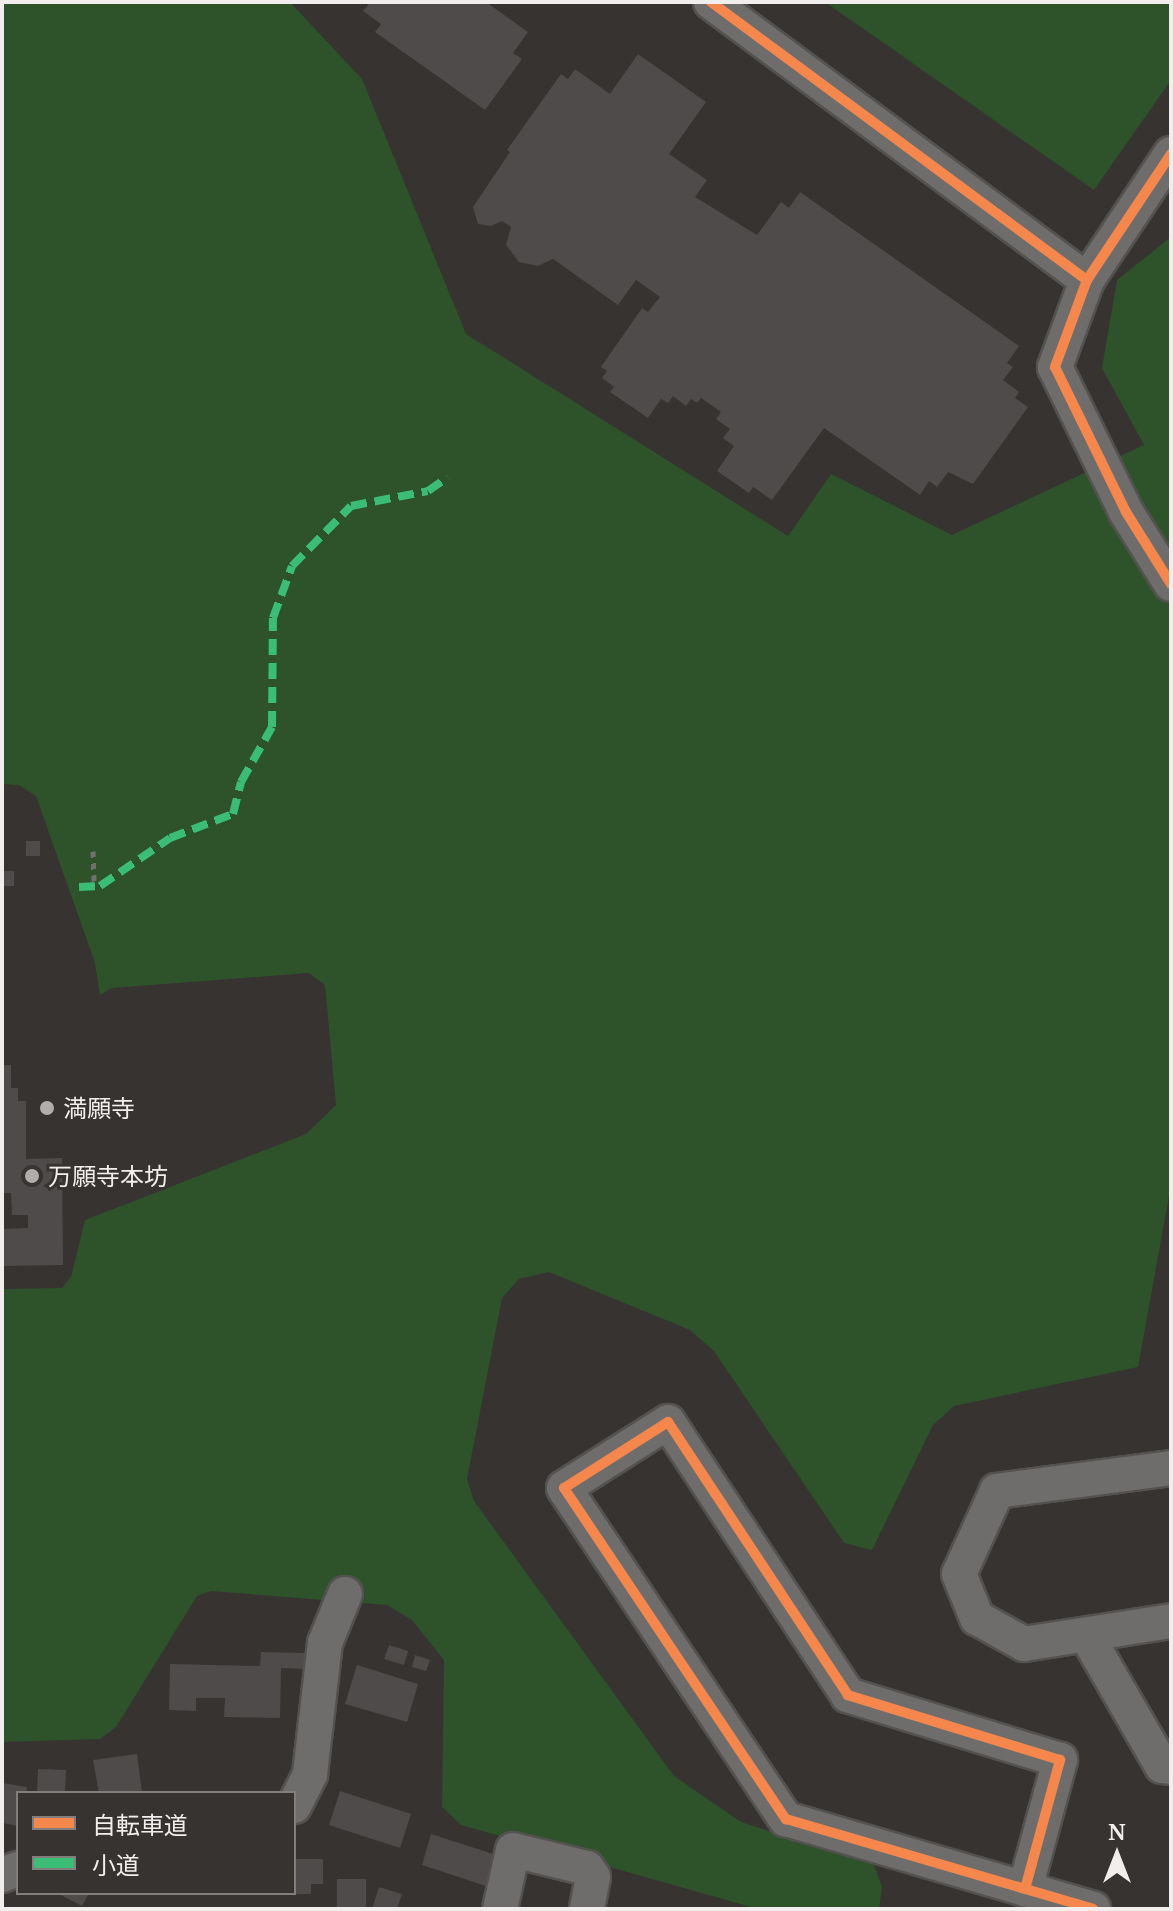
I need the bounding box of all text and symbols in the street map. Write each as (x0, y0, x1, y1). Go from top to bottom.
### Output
place label: 満願寺 (63, 1094, 135, 1122)
marker: 満願寺 (38, 1099, 56, 1117)
place label: 万願寺本坊 (48, 1162, 168, 1190)
marker: 万願寺本坊 (23, 1167, 41, 1185)
legend (16, 1791, 296, 1895)
text: 自転車道 (92, 1808, 188, 1841)
north arrow (1077, 1815, 1157, 1895)
text: N (1108, 1816, 1126, 1846)
text: 小道 (92, 1848, 140, 1881)

